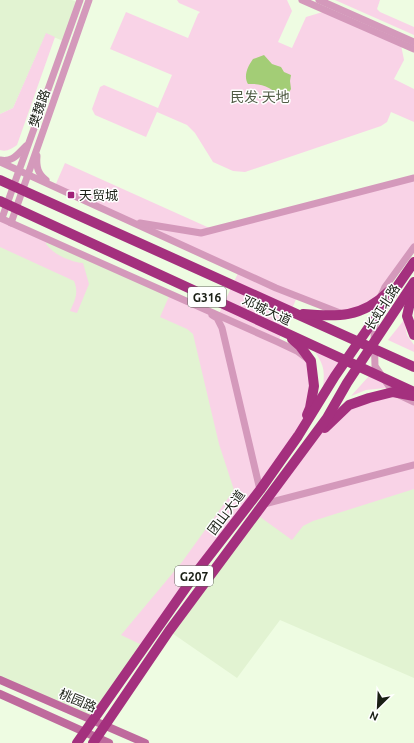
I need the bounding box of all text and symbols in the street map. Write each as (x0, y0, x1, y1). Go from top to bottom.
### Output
street label: 樊魏路 (26, 87, 52, 129)
district label: 民发·天地 (230, 89, 290, 105)
place label: 天贸城 (79, 188, 118, 202)
marker: 天贸城 (66, 190, 76, 200)
street label: 长虹北路 (362, 281, 402, 333)
road number: G316 (188, 287, 226, 307)
street label: 邓城大道 (240, 293, 294, 327)
street label: 团山大道 (205, 487, 247, 537)
road number: G207 (175, 566, 213, 586)
street label: 桃园路 (57, 686, 99, 714)
north arrow (358, 687, 398, 727)
text: N (368, 709, 380, 723)

